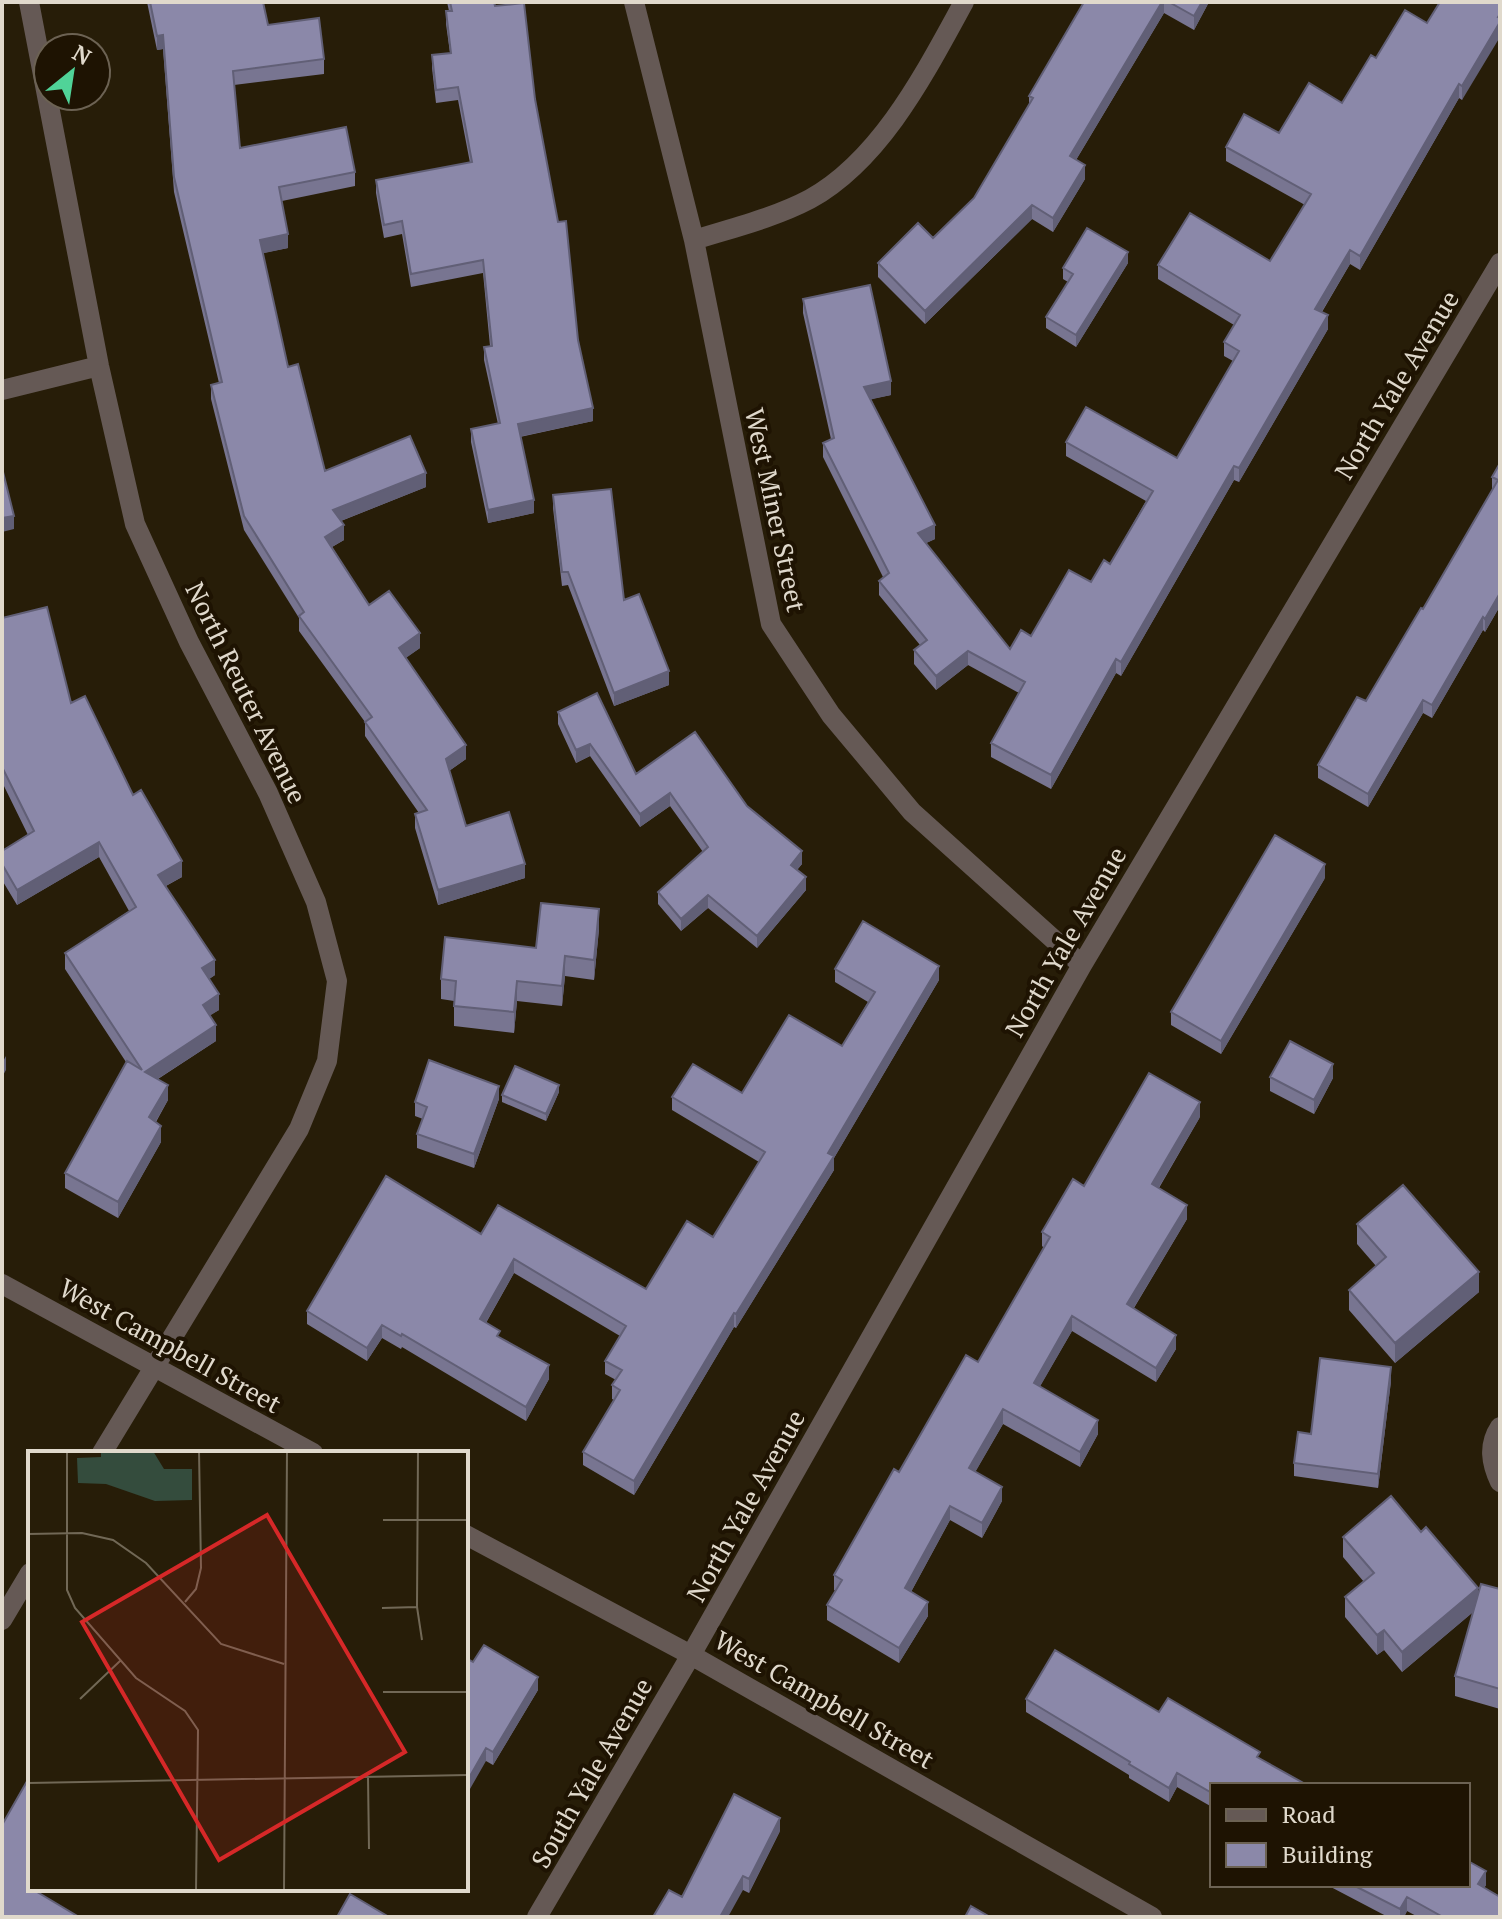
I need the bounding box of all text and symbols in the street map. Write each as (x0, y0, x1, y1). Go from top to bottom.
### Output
north arrow (32, 32, 112, 112)
text: N (68, 38, 97, 71)
street label: North Yale Avenue (1326, 284, 1466, 485)
street label: West Miner Street (738, 405, 814, 615)
street label: North Reuter Avenue (178, 576, 315, 809)
street label: North Yale Avenue (997, 840, 1133, 1043)
street label: West Campbell Street (54, 1270, 288, 1420)
street label: North Yale Avenue (678, 1404, 812, 1607)
inset map (28, 1451, 468, 1891)
street label: West Campbell Street (708, 1622, 941, 1776)
street label: South Yale Avenue (523, 1671, 659, 1874)
legend (1210, 1783, 1470, 1887)
text: Road (1282, 1798, 1336, 1830)
text: Building (1282, 1838, 1373, 1870)

